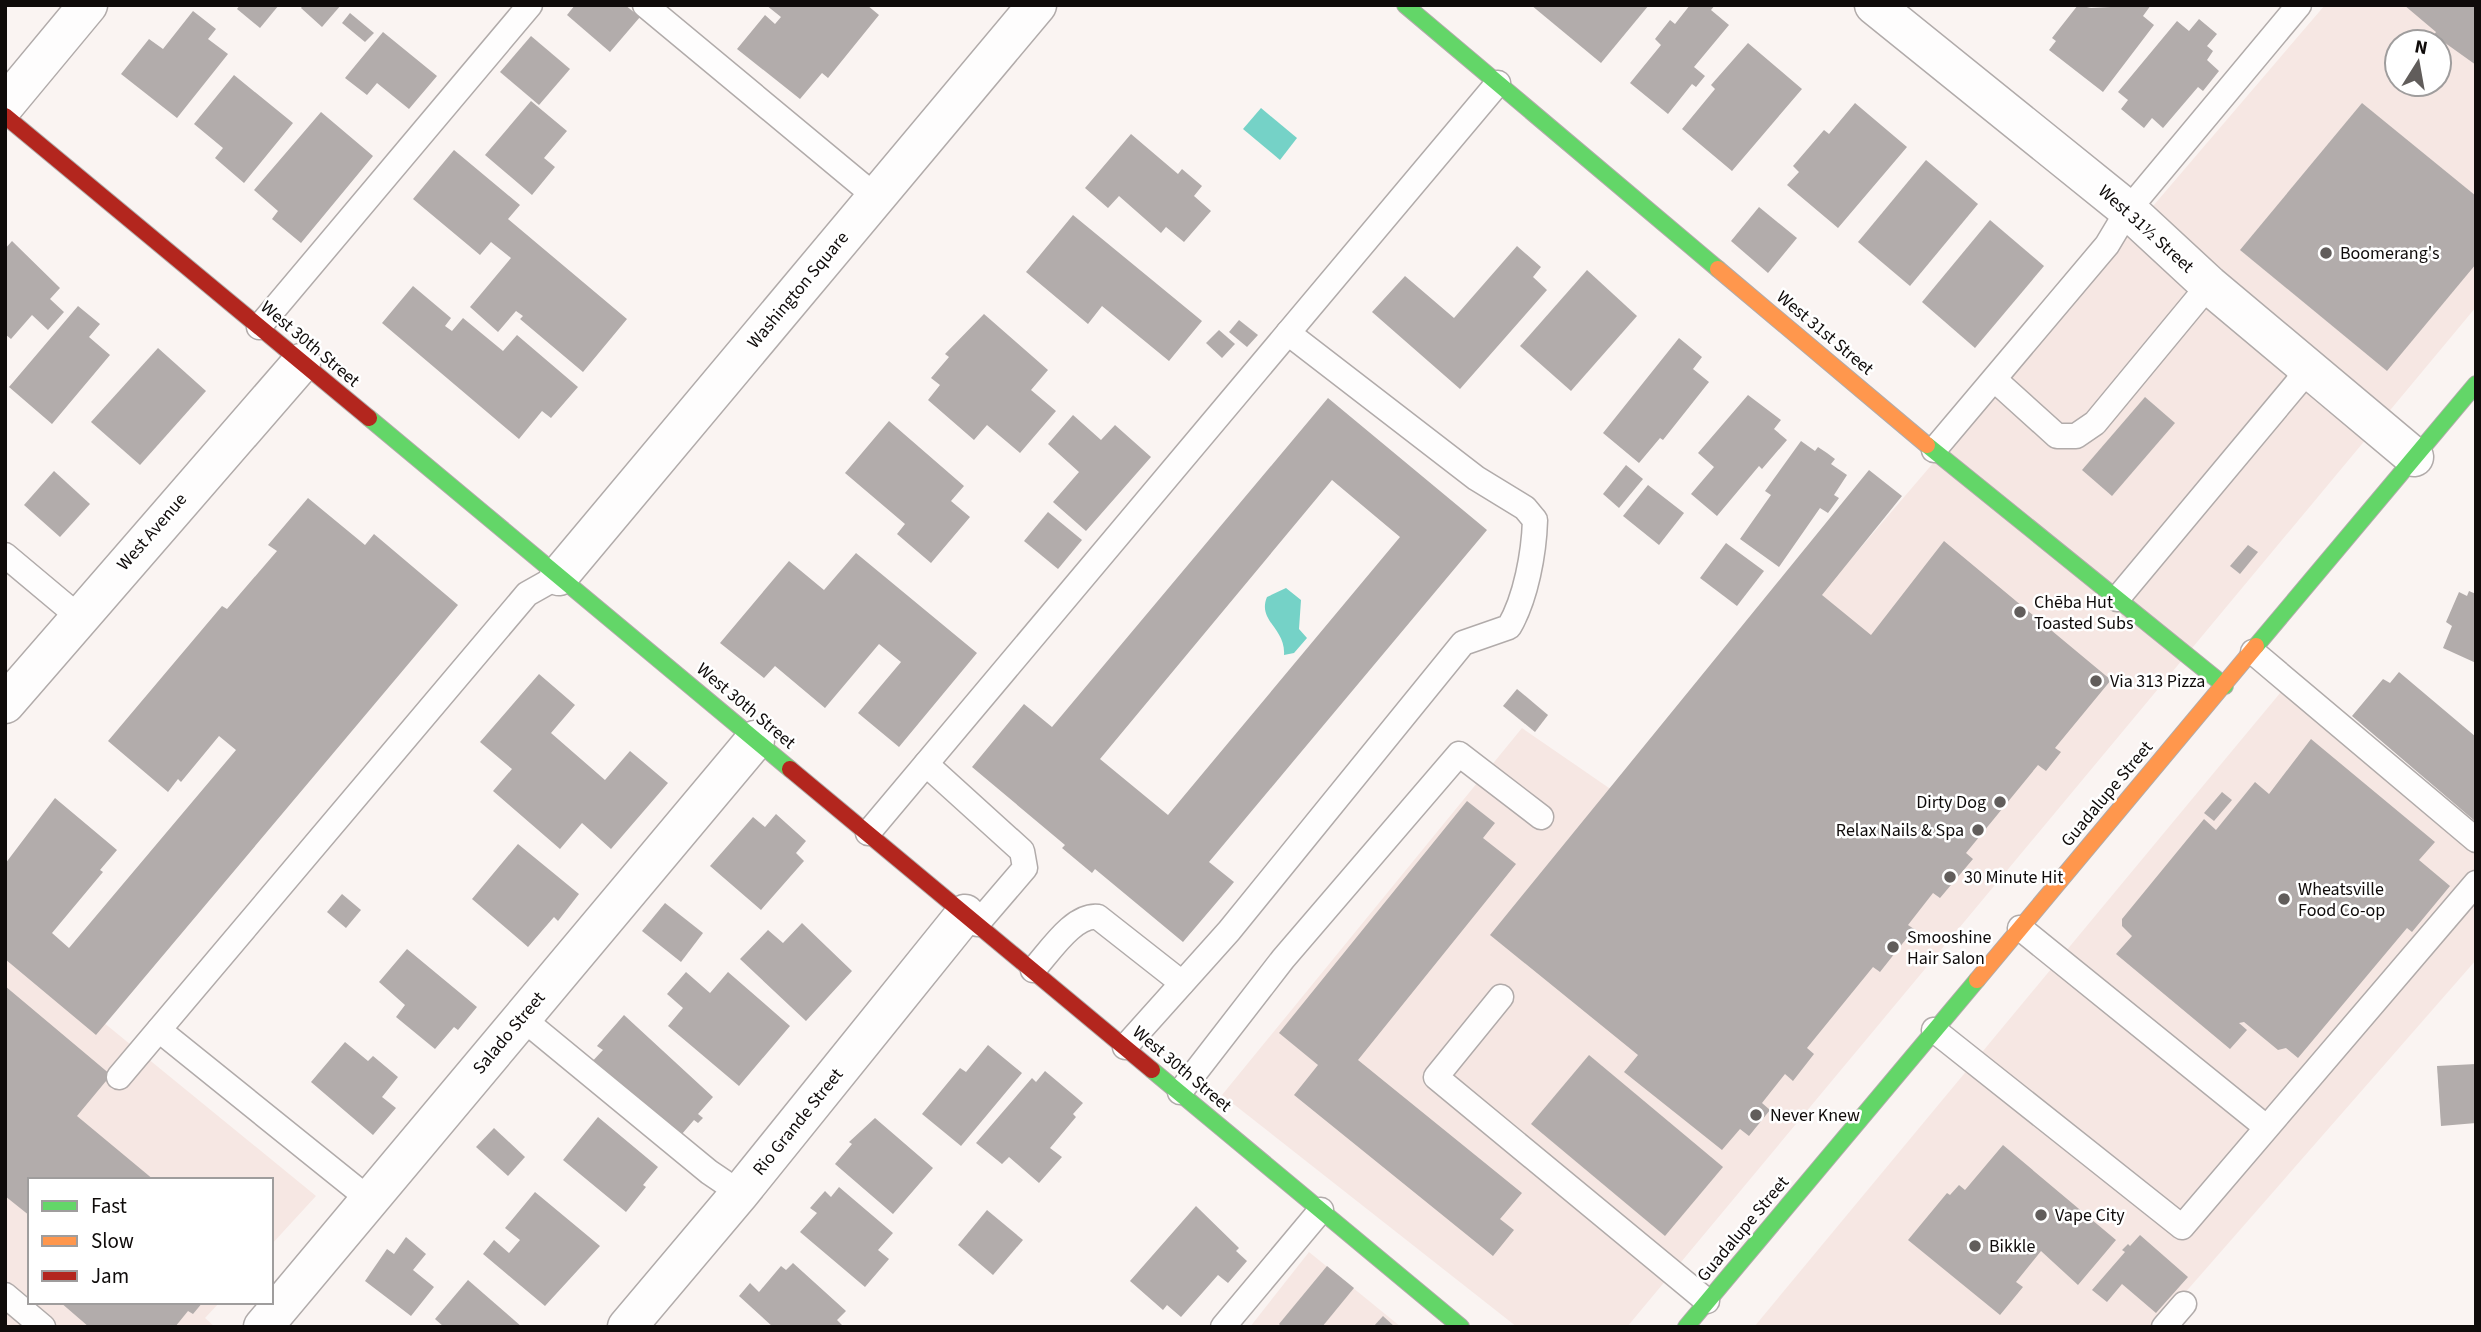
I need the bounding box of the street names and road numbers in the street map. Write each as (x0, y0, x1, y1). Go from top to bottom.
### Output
street label: West 31½ Street (2093, 179, 2199, 279)
street label: Washington Square (741, 226, 855, 354)
street label: West 31st Street (1771, 285, 1879, 381)
street label: West 30th Street (255, 295, 365, 393)
street label: West Avenue (111, 488, 193, 576)
street label: West 30th Street (691, 657, 801, 755)
street label: Guadalupe Street (2055, 736, 2159, 852)
street label: Salado Street (467, 986, 551, 1080)
street label: West 30th Street (1127, 1020, 1237, 1118)
street label: Rio Grande Street (747, 1063, 849, 1181)
street label: Guadalupe Street (1691, 1171, 1795, 1287)

